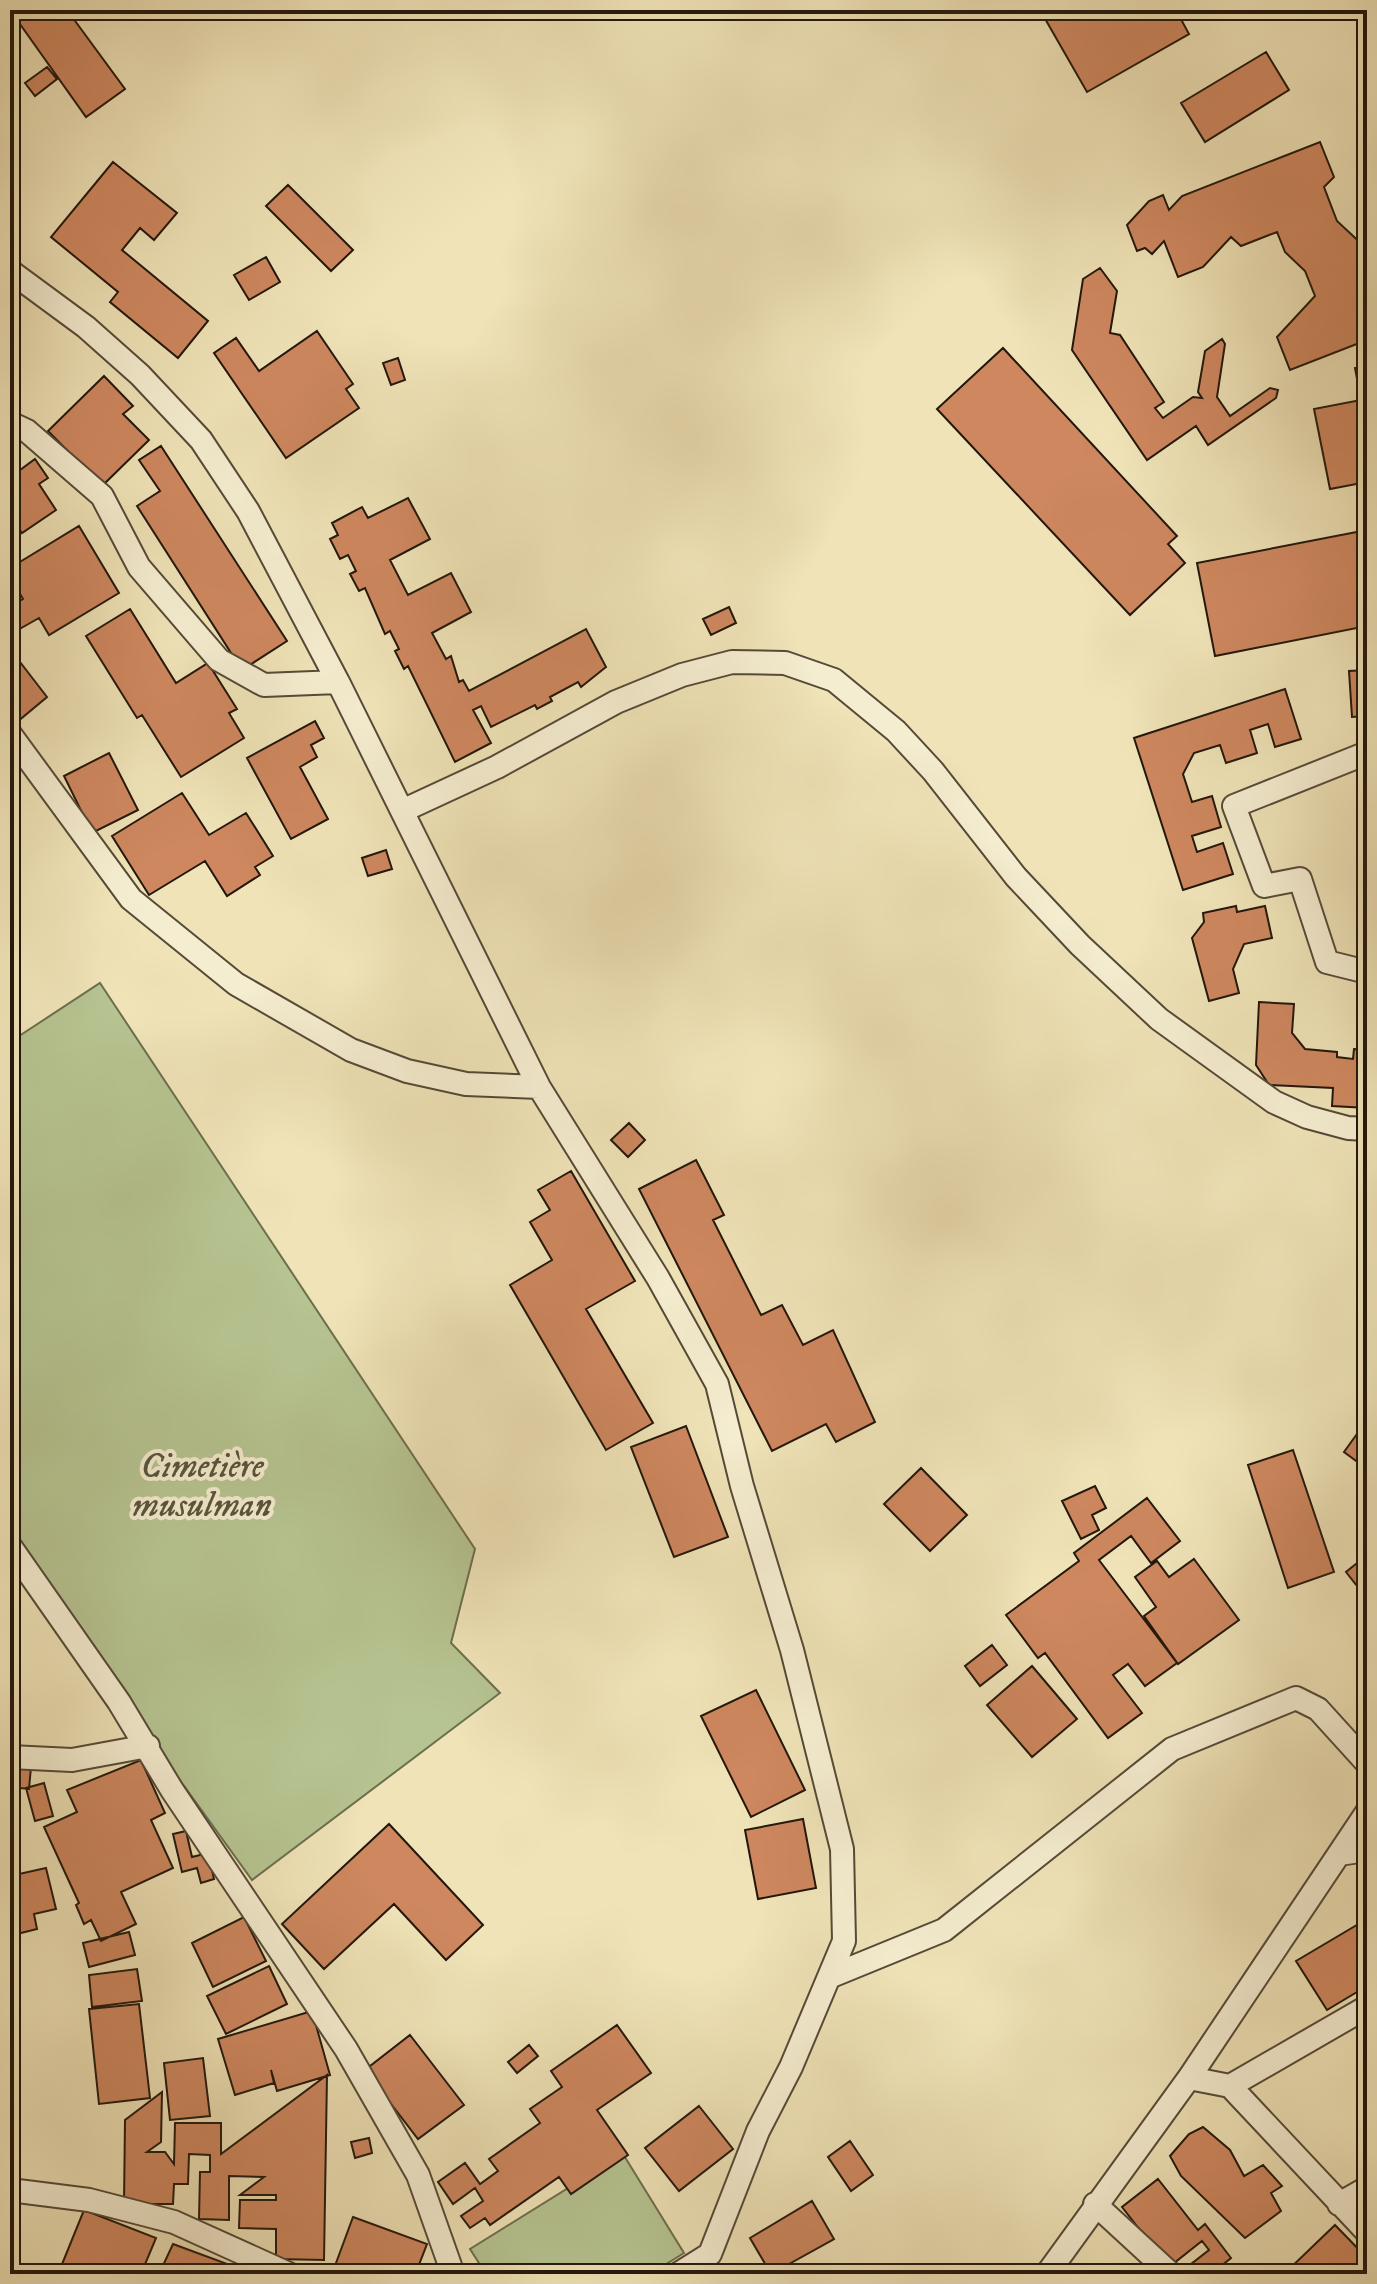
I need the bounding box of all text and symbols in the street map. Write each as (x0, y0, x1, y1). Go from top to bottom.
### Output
park label: Cimetière musulman (132, 1446, 272, 1527)

